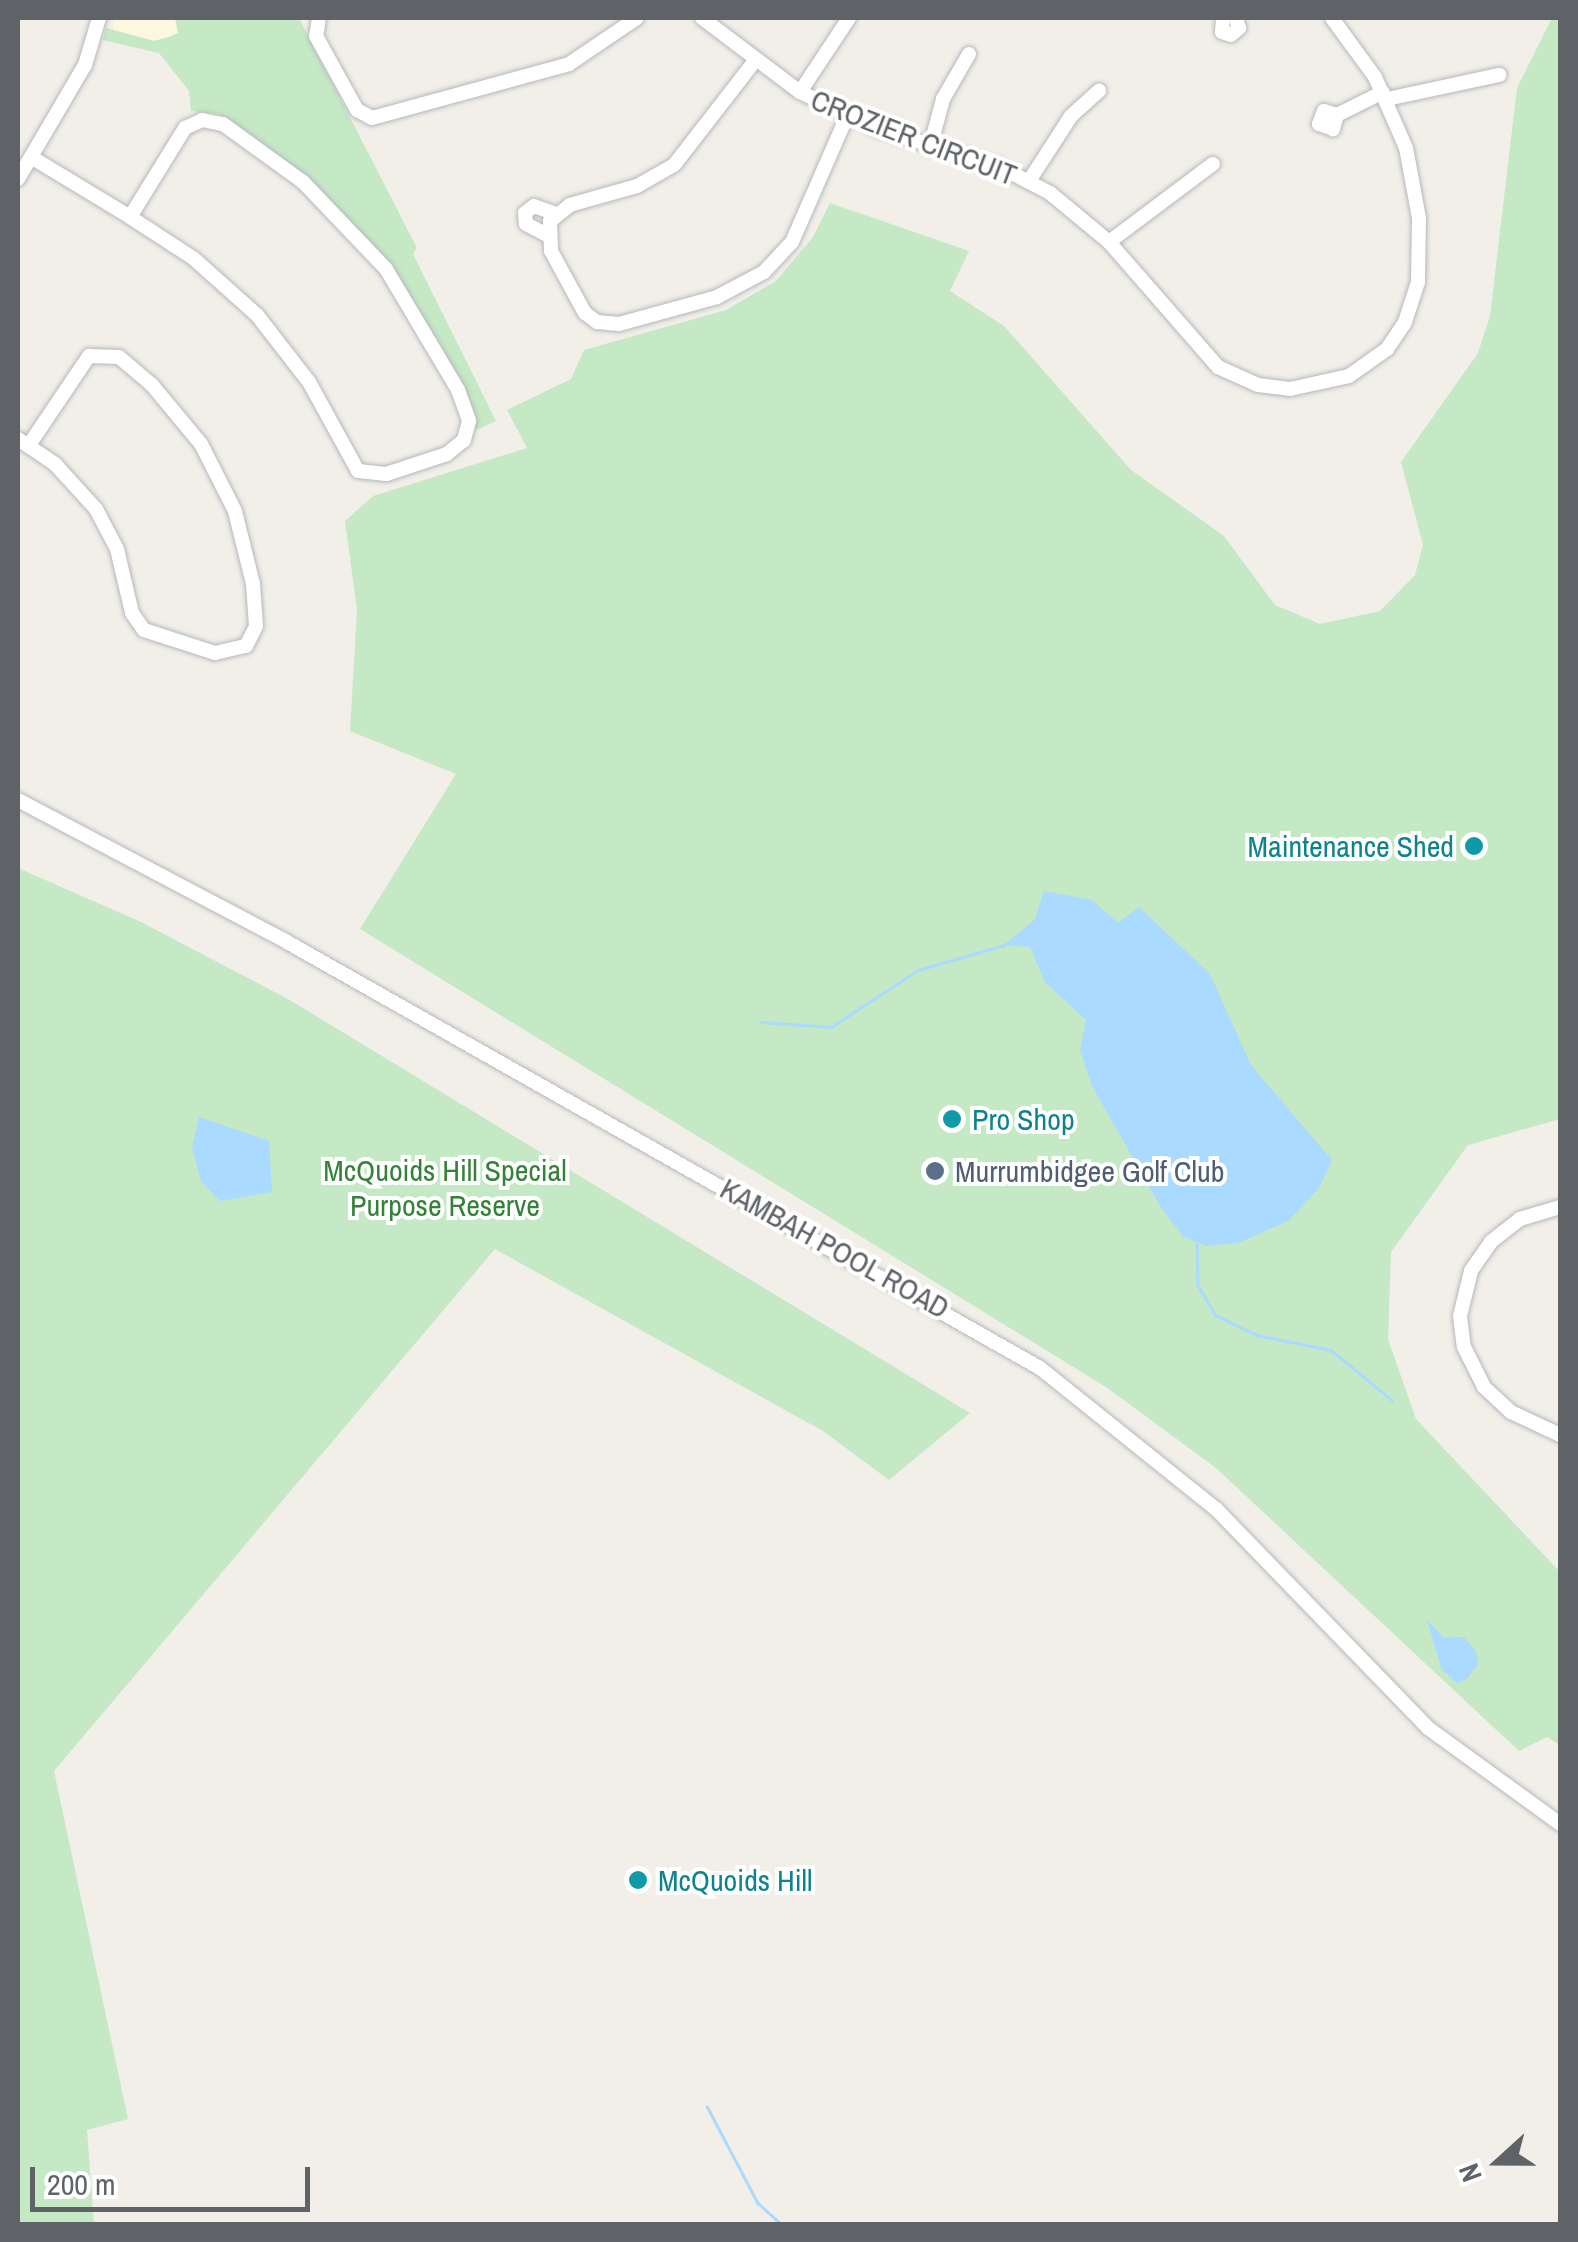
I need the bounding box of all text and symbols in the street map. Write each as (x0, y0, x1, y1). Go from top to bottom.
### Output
street label: CROZIER CIRCUIT (806, 81, 1022, 193)
place label: Maintenance Shed (1247, 828, 1454, 864)
marker: Maintenance Shed (1463, 835, 1485, 857)
place label: Pro Shop (972, 1101, 1075, 1137)
marker: Pro Shop (941, 1108, 963, 1130)
park label: McQuoids Hill Special Purpose Reserve (323, 1152, 567, 1222)
place label: Murrumbidgee Golf Club (955, 1153, 1224, 1189)
marker: Murrumbidgee Golf Club (924, 1160, 946, 1182)
street label: KAMBAH POOL ROAD (714, 1170, 956, 1326)
place label: McQuoids Hill (658, 1862, 812, 1898)
marker: McQuoids Hill (627, 1869, 649, 1891)
north arrow (1448, 2112, 1548, 2212)
scale bar (35, 2147, 315, 2209)
text: N (1449, 2158, 1491, 2187)
text: 200 m (47, 2164, 115, 2204)

